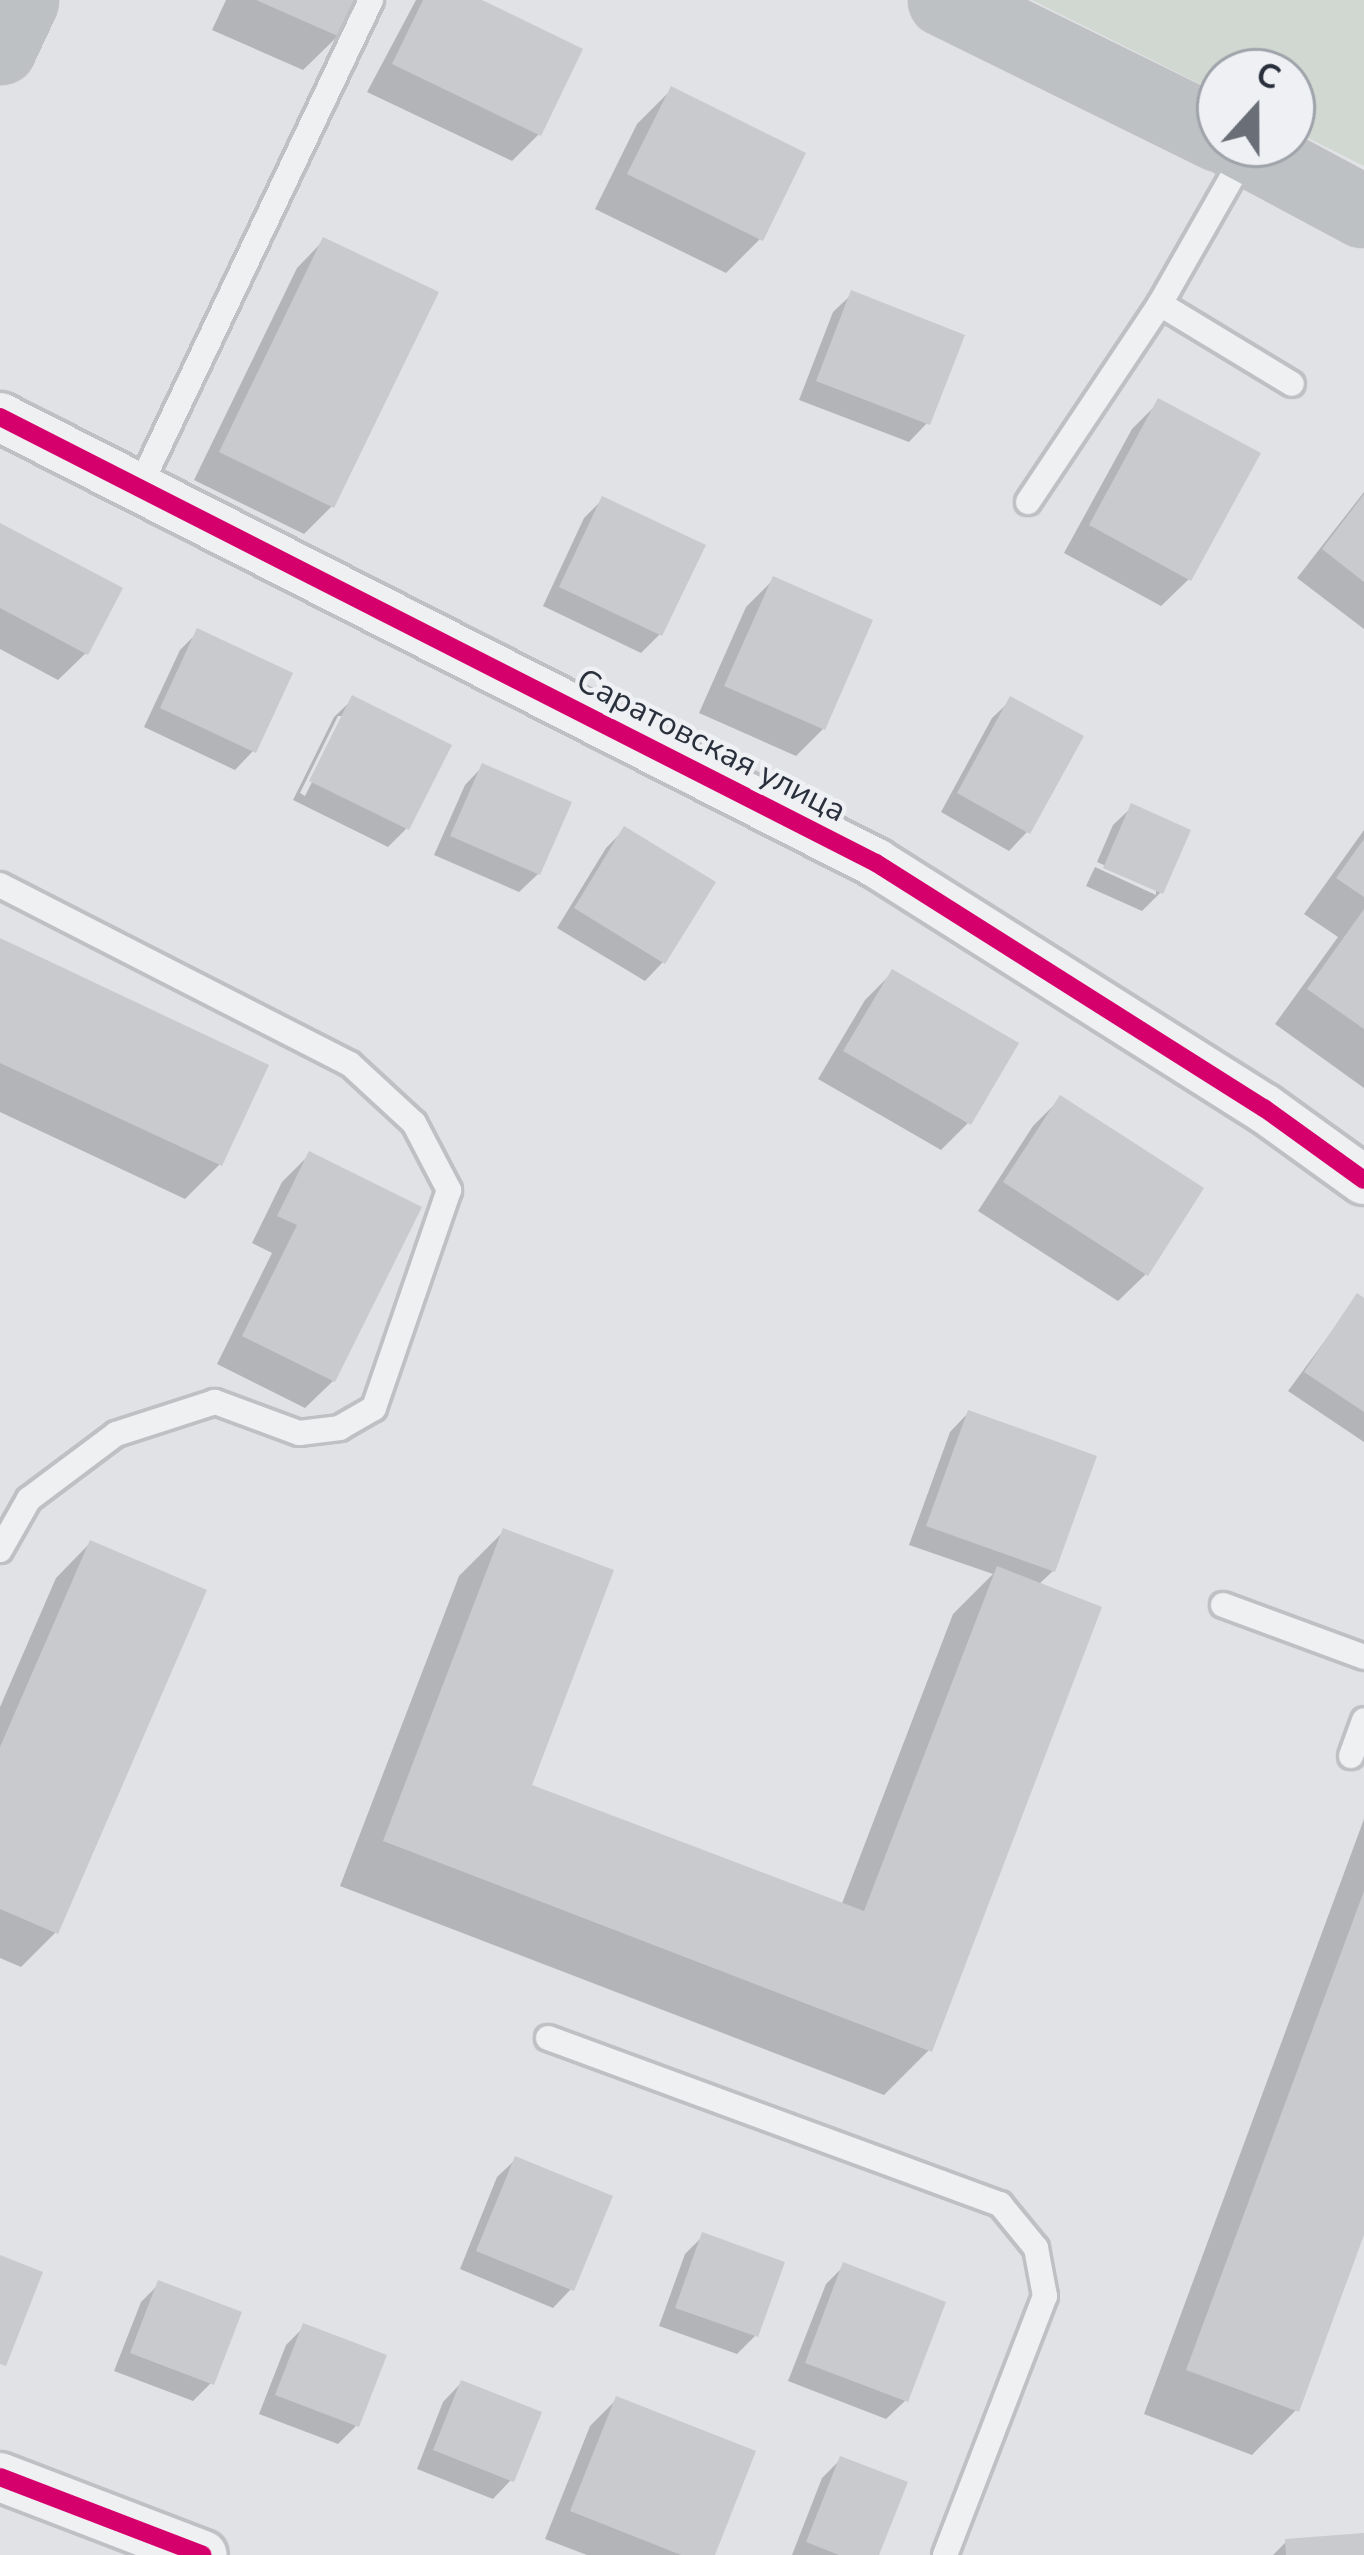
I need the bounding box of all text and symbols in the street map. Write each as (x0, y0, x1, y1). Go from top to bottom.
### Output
north arrow (1196, 48, 1316, 168)
text: С (1249, 52, 1287, 102)
street label: Саратовская улица (570, 661, 852, 831)

